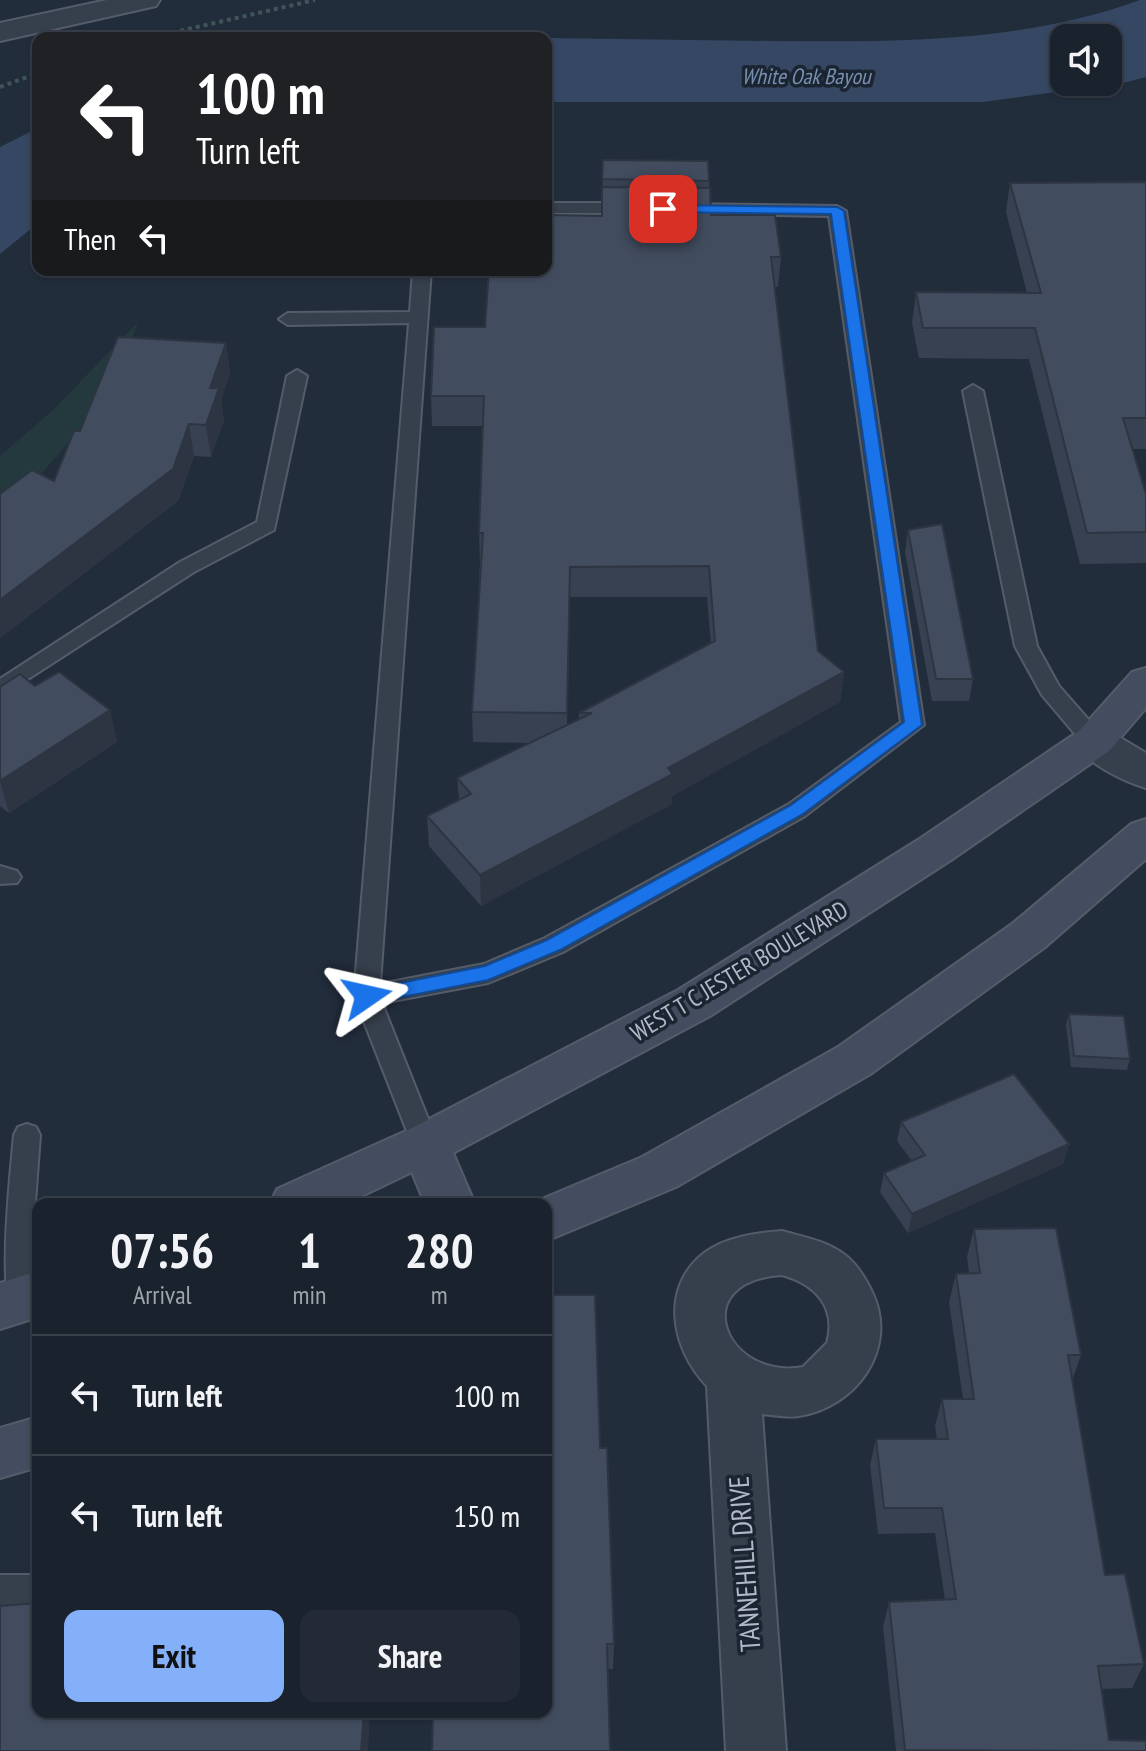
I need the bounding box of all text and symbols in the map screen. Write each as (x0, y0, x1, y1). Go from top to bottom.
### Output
map controls (1050, 24, 1122, 96)
button: sound (1050, 24, 1122, 96)
text: 100 m (196, 57, 325, 129)
water label: White Oak Bayou (742, 62, 872, 90)
icon: left (64, 64, 168, 168)
text: Turn left (196, 127, 300, 174)
pin (629, 175, 697, 243)
icon: arrive (641, 187, 685, 231)
icon: left (132, 216, 176, 260)
text: Then (64, 219, 116, 258)
street label: WEST T C JESTER BOULEVARD (625, 894, 853, 1048)
position arrow (325, 954, 409, 1038)
text: 07:56 (110, 1219, 214, 1281)
text: 1 (298, 1219, 321, 1281)
text: 280 (405, 1219, 474, 1281)
text: Arrival (133, 1278, 192, 1311)
text: min (292, 1278, 326, 1311)
text: m (431, 1278, 448, 1311)
icon: left (64, 1373, 108, 1417)
text: Turn left (132, 1376, 222, 1415)
text: 100 m (454, 1376, 520, 1415)
street label: TANNEHILL DRIVE (719, 1475, 769, 1653)
icon: left (64, 1493, 108, 1537)
text: Turn left (132, 1496, 222, 1535)
text: 150 m (454, 1496, 520, 1535)
button: Exit (64, 1610, 284, 1702)
button: Share (300, 1610, 520, 1702)

